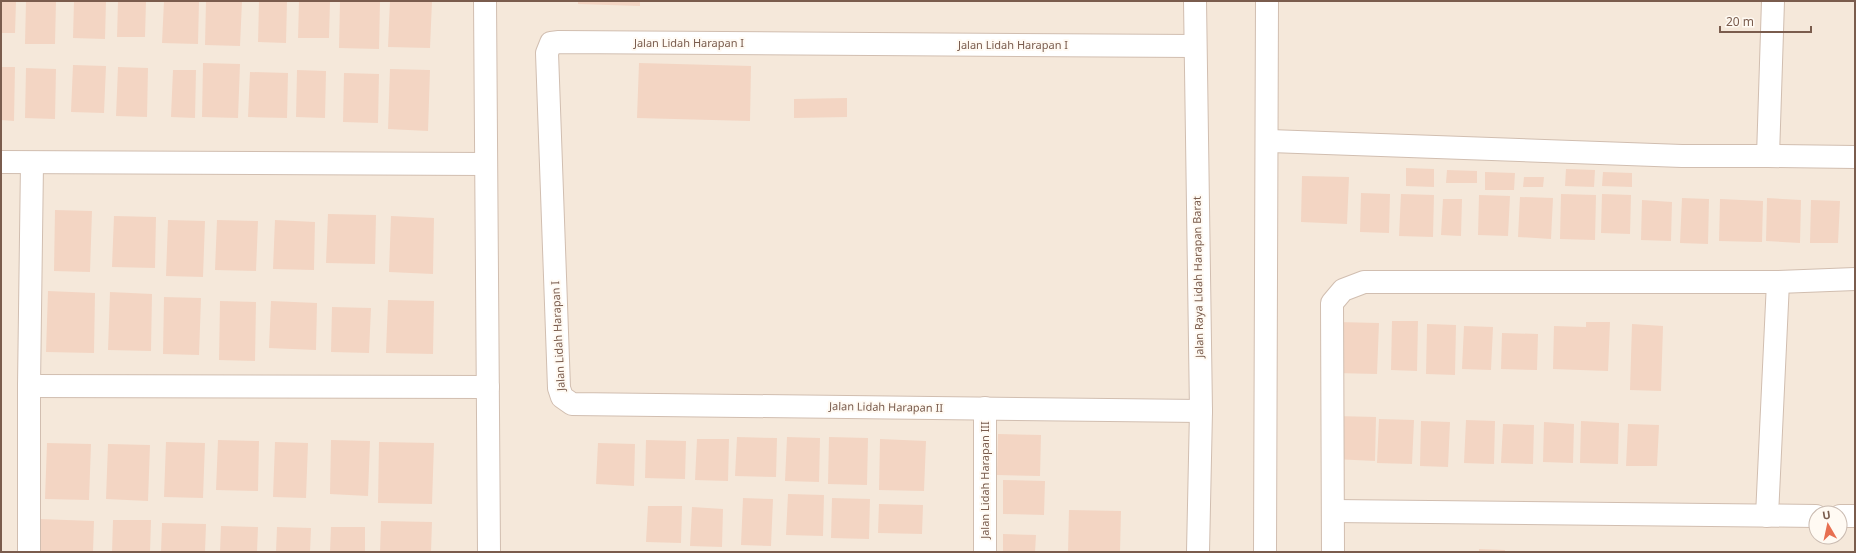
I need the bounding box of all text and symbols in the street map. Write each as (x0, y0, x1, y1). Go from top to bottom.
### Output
scale bar (1720, 8, 1811, 34)
text: 20 m (1726, 13, 1754, 30)
street label: Jalan Lidah Harapan I (633, 35, 744, 50)
street label: Jalan Lidah Harapan I (957, 37, 1068, 52)
street label: Jalan Raya Lidah Harapan Barat (1189, 196, 1206, 359)
street label: Jalan Lidah Harapan I (547, 280, 568, 392)
street label: Jalan Lidah Harapan II (828, 398, 943, 415)
street label: Jalan Lidah Harapan III (977, 421, 992, 540)
north arrow (1808, 505, 1848, 545)
text: U (1821, 507, 1832, 523)

